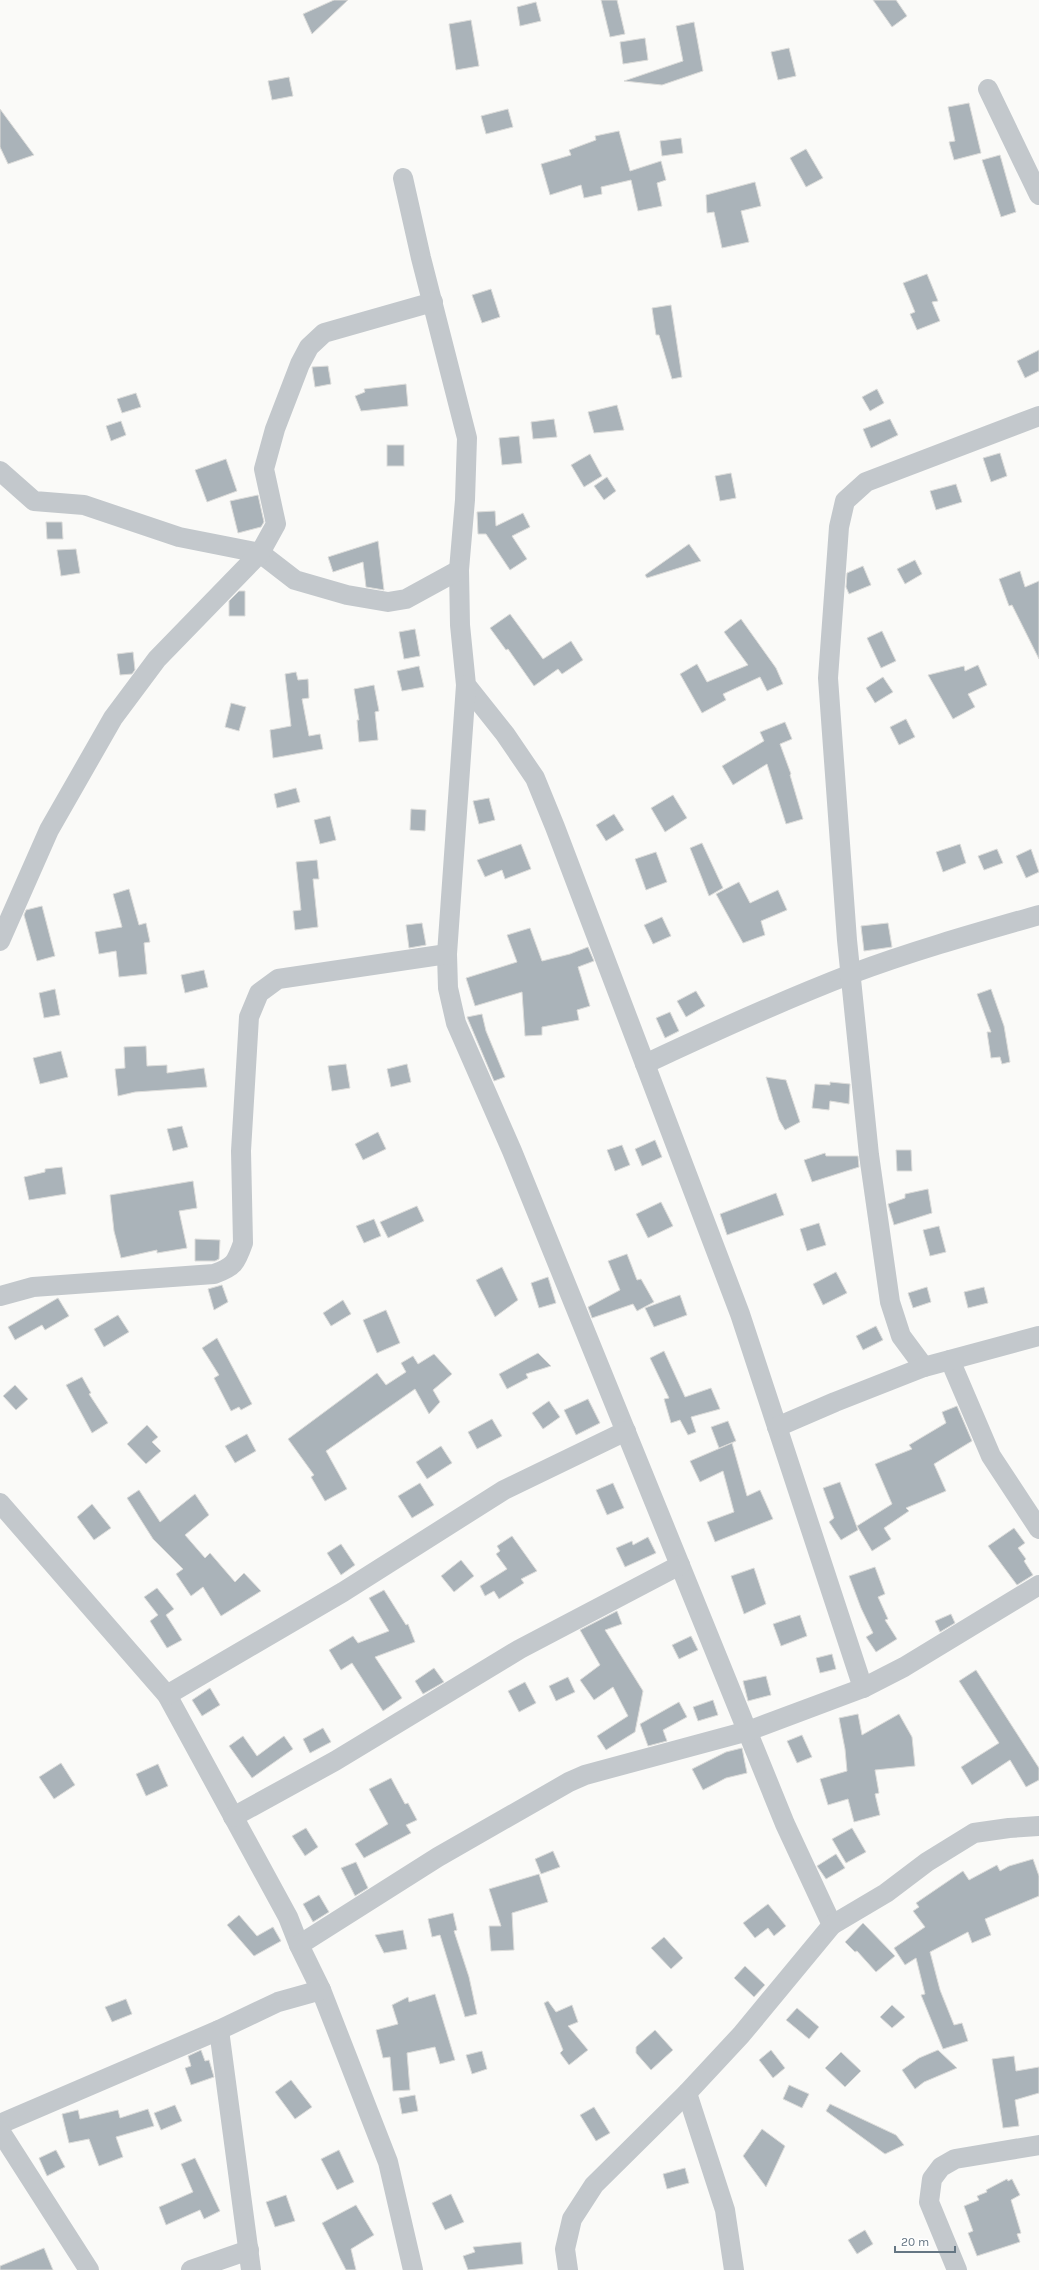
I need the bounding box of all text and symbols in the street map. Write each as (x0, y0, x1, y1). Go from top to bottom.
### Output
scale bar (895, 2228, 955, 2254)
text: 20 m (901, 2235, 929, 2249)

